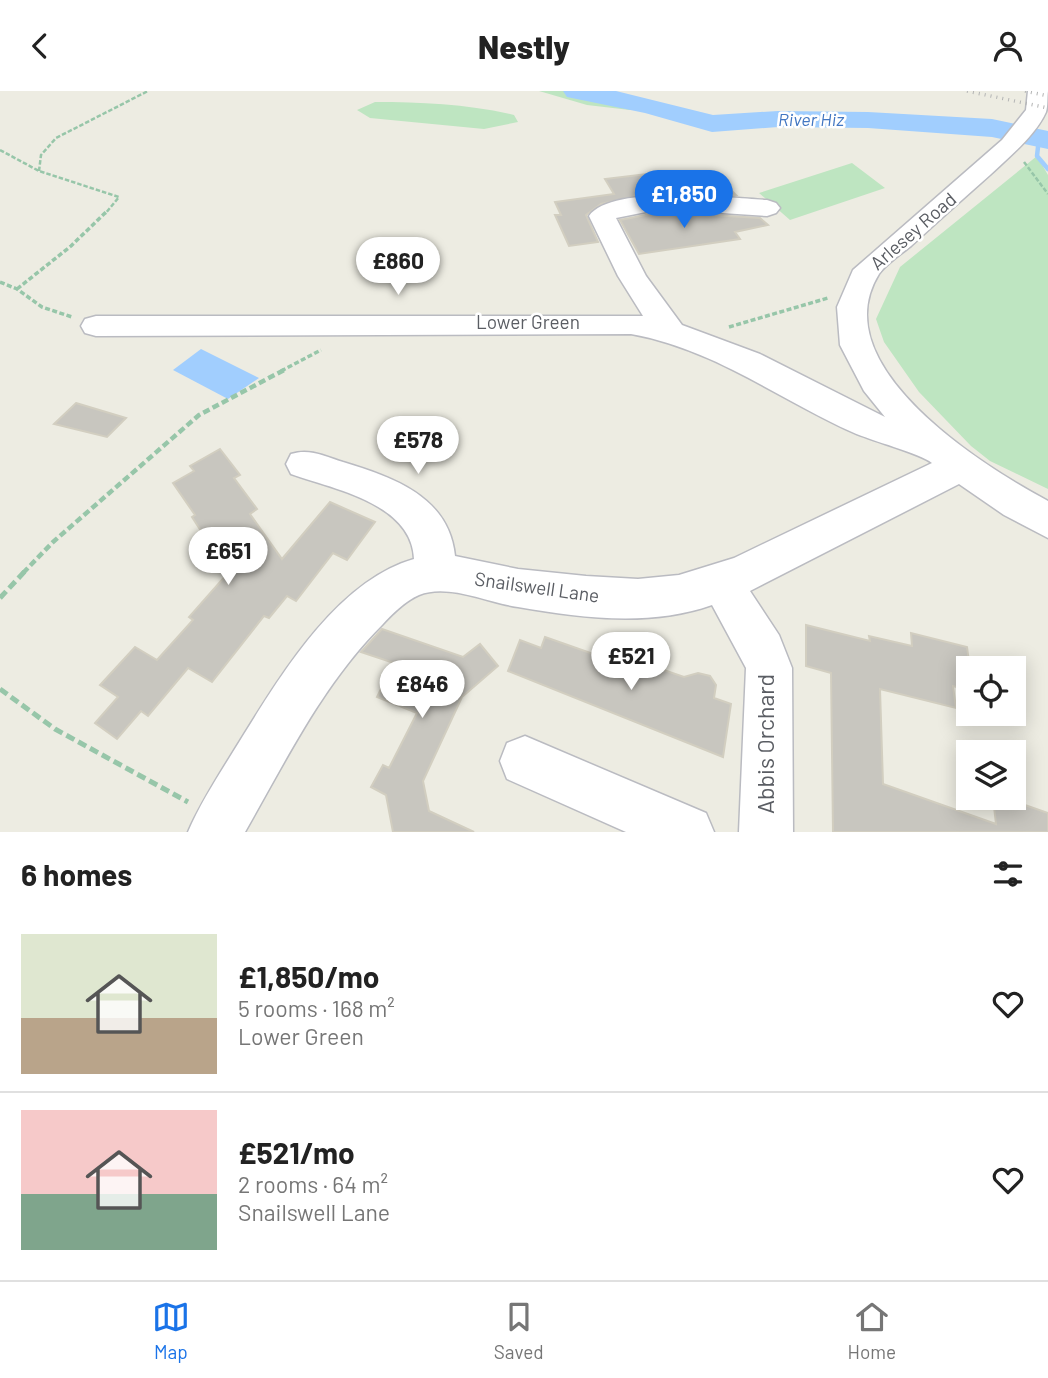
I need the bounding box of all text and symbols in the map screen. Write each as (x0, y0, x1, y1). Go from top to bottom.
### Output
icon: back (21, 27, 59, 65)
text: Nestly (478, 27, 570, 65)
icon: person (989, 27, 1027, 65)
water label: River Hiz (778, 108, 844, 130)
pin: £1,850 (627, 171, 741, 230)
text: £1,850 (651, 179, 717, 207)
street label: Arlesey Road (865, 187, 960, 274)
pin: £860 (357, 237, 439, 297)
text: £860 (372, 246, 424, 274)
street label: Lower Green (476, 310, 580, 333)
pin: £578 (377, 417, 459, 476)
text: £578 (393, 425, 443, 453)
pin: £651 (187, 527, 269, 587)
text: £651 (205, 536, 251, 564)
street label: Snailswell Lane (473, 566, 601, 607)
pin: £521 (590, 633, 672, 692)
text: £521 (607, 641, 655, 669)
map controls (956, 656, 1026, 810)
button: locate (956, 656, 1026, 726)
pin: £846 (381, 661, 463, 720)
text: £846 (396, 669, 448, 697)
street label: Abbis Orchard (751, 674, 779, 814)
button: layers (956, 740, 1026, 810)
icon: filters (989, 855, 1027, 893)
text: 6 homes (21, 856, 132, 892)
text: £1,850/mo (238, 958, 379, 994)
icon: home (77, 962, 161, 1046)
icon: heart (989, 985, 1027, 1023)
text: 5 rooms · 168 m² (238, 994, 395, 1022)
text: Lower Green (238, 1022, 364, 1050)
text: £521/mo (238, 1134, 355, 1170)
icon: home (77, 1138, 161, 1222)
icon: heart (989, 1161, 1027, 1199)
text: 2 rooms · 64 m² (238, 1170, 388, 1198)
text: Snailswell Lane (238, 1198, 390, 1226)
tab: Map (152, 1298, 190, 1363)
tab: Saved (494, 1298, 544, 1363)
tab: Home (848, 1298, 896, 1363)

